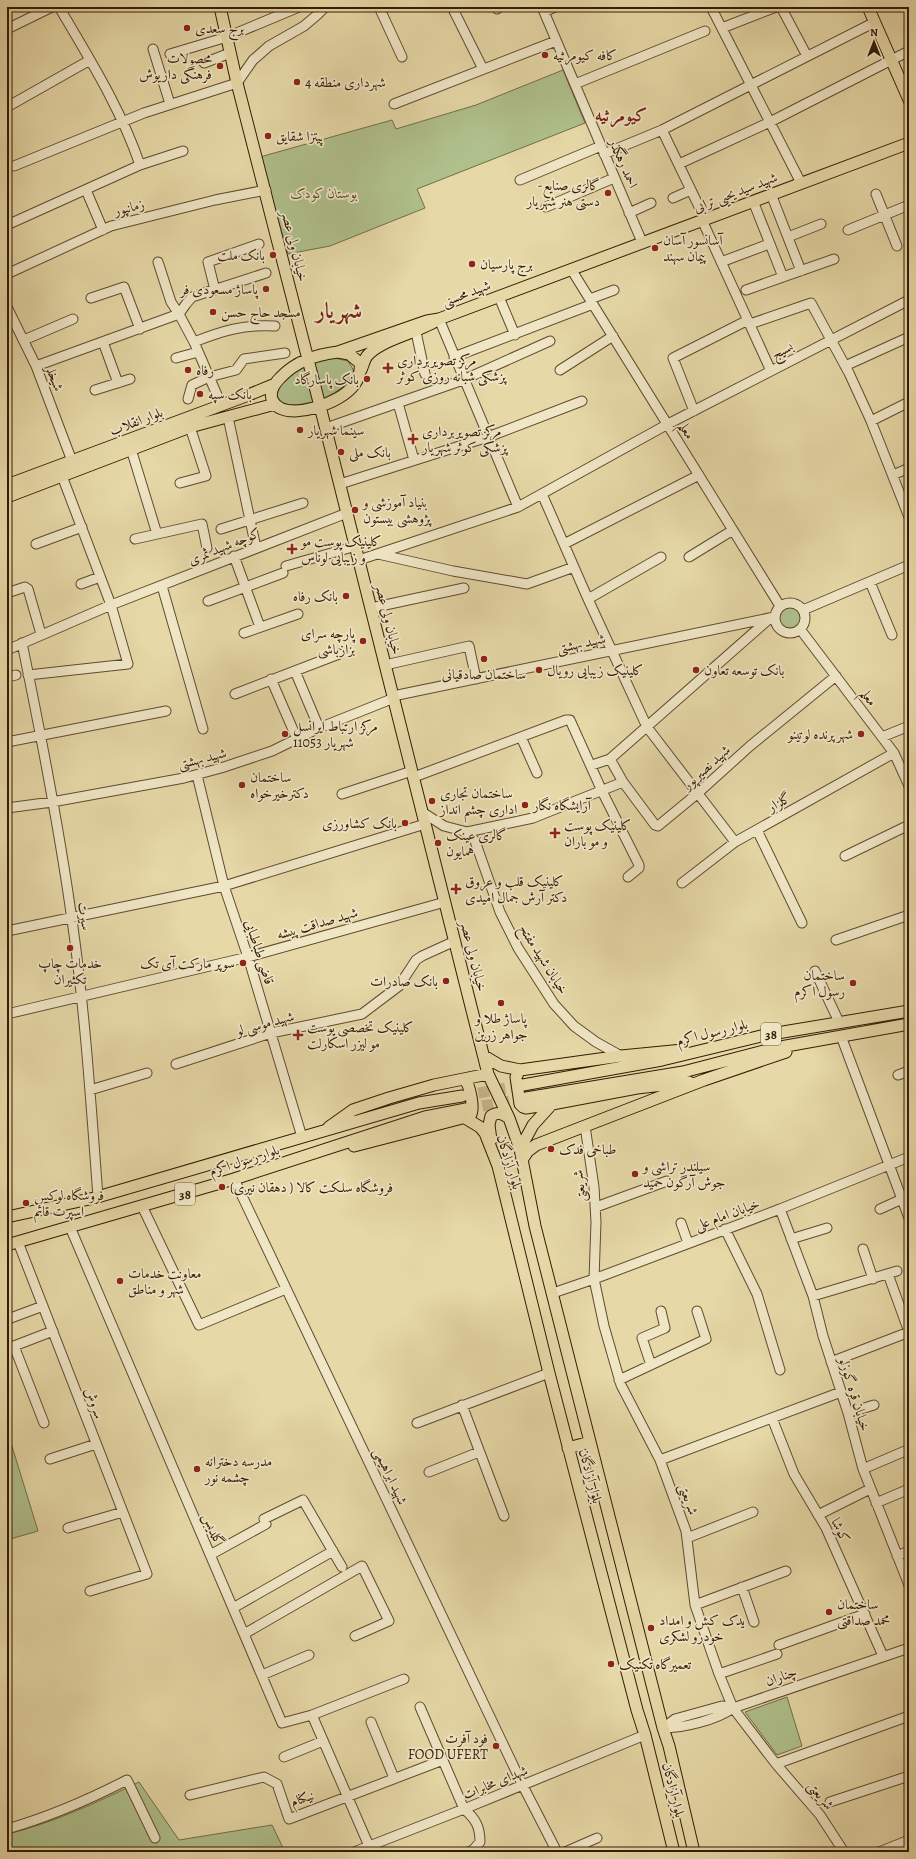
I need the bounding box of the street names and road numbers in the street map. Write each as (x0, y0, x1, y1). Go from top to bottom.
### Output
street label: احمد رهگذر (604, 134, 642, 191)
street label: شهید سید یحیی ترابی (690, 168, 781, 219)
street label: زمانپور (110, 195, 146, 221)
street label: خیابان ولی عصر (276, 207, 312, 284)
street label: شهید محسنی (439, 275, 493, 311)
street label: بسیج (768, 337, 798, 367)
street label: شیخلر (40, 361, 68, 394)
street label: بلوار انقلاب (107, 402, 166, 440)
street label: معلم (670, 418, 699, 445)
street label: کوچه شهید ثمری (185, 523, 263, 570)
street label: خیابان ولی عصر (370, 580, 406, 657)
street label: شهید بهشتی (555, 629, 608, 658)
street label: معلم (852, 685, 881, 713)
street label: شهید نصیرپور (677, 741, 735, 796)
street label: شهید بهشتی (176, 743, 229, 774)
street label: گلزار (762, 788, 794, 818)
street label: سیرت (73, 900, 96, 932)
street label: شهید صداقت پیشه (274, 903, 360, 944)
street label: قاضی طباطبایی (240, 917, 279, 987)
street label: خیابان ولی عصر (455, 917, 491, 994)
street label: خیابان شهید مفتح (512, 920, 573, 1000)
street label: شهید موسی لو (232, 1007, 296, 1041)
street label: بلوار رسول اکرم (674, 1014, 751, 1053)
road number: 38 (761, 1023, 781, 1045)
street label: بلوار آزادگان (492, 1133, 527, 1192)
street label: بلوار رسول اکرم (207, 1140, 283, 1184)
street label: شریعتی (568, 1169, 591, 1203)
road number: 38 (175, 1183, 195, 1205)
street label: خیابان امام علی (692, 1194, 763, 1238)
street label: خیابان قره گوزلو (834, 1353, 875, 1433)
street label: سروش (80, 1385, 109, 1422)
street label: شهید ابراهیمی (369, 1444, 412, 1508)
street label: بلوار آزادگان (574, 1447, 607, 1506)
street label: شریعتی (674, 1481, 703, 1518)
street label: گلدیس (198, 1510, 229, 1548)
street label: کوشا (826, 1515, 855, 1546)
street label: چناران (763, 1662, 800, 1691)
street label: شهدای مخابرات (460, 1761, 531, 1804)
street label: بلوار آزادگان (658, 1761, 690, 1820)
street label: شریعتی (803, 1777, 838, 1814)
street label: نیکنام (288, 1785, 318, 1814)

